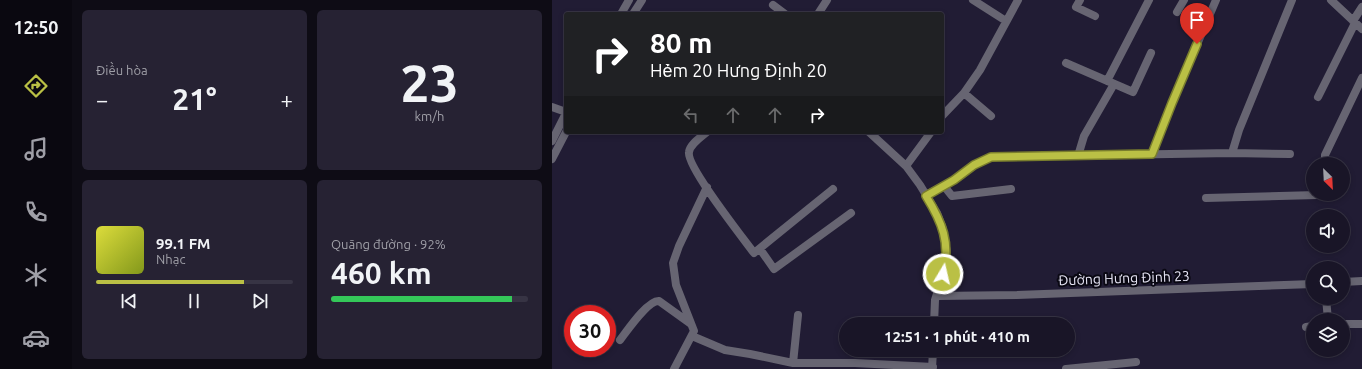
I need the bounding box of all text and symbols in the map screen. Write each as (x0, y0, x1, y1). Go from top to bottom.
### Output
pin (1180, 3, 1214, 44)
icon: arrive (1186, 9, 1208, 31)
text: 12:50 (13, 17, 59, 37)
text: 80 m (650, 27, 712, 58)
icon: right (584, 28, 636, 80)
text: 23 (400, 54, 459, 112)
text: Hẻm 20 Hưng Định 20 (650, 60, 827, 80)
text: Điều hòa (96, 63, 148, 77)
icon: directions (22, 72, 50, 100)
text: 21° (172, 82, 217, 116)
text: − (96, 87, 108, 112)
text: + (281, 87, 293, 112)
icon: left (680, 104, 702, 126)
icon: ahead (722, 104, 744, 126)
icon: ahead (764, 104, 786, 126)
icon: right (806, 104, 828, 126)
text: km/h (414, 109, 445, 123)
icon: music (22, 135, 50, 163)
north arrow (1306, 157, 1350, 201)
map controls (1306, 157, 1350, 357)
icon: phone (22, 198, 50, 226)
button: sound (1306, 209, 1350, 253)
text: 99.1 FM (156, 235, 210, 252)
text: Quãng đường · 92% (331, 237, 446, 251)
text: Nhạc (156, 252, 185, 266)
position arrow (922, 253, 964, 295)
text: 460 km (331, 256, 432, 290)
icon: climate (22, 261, 50, 289)
button: search (1306, 261, 1350, 305)
street label: Đường Hưng Định 23 (1058, 268, 1190, 288)
icon: previous (118, 290, 140, 312)
icon: pause (183, 290, 205, 312)
icon: next (249, 290, 271, 312)
speed limit sign: 30 (564, 305, 616, 357)
button: layers (1306, 313, 1350, 357)
icon: car (22, 324, 50, 352)
text: 12:51 · 1 phút · 410 m (884, 328, 1030, 345)

